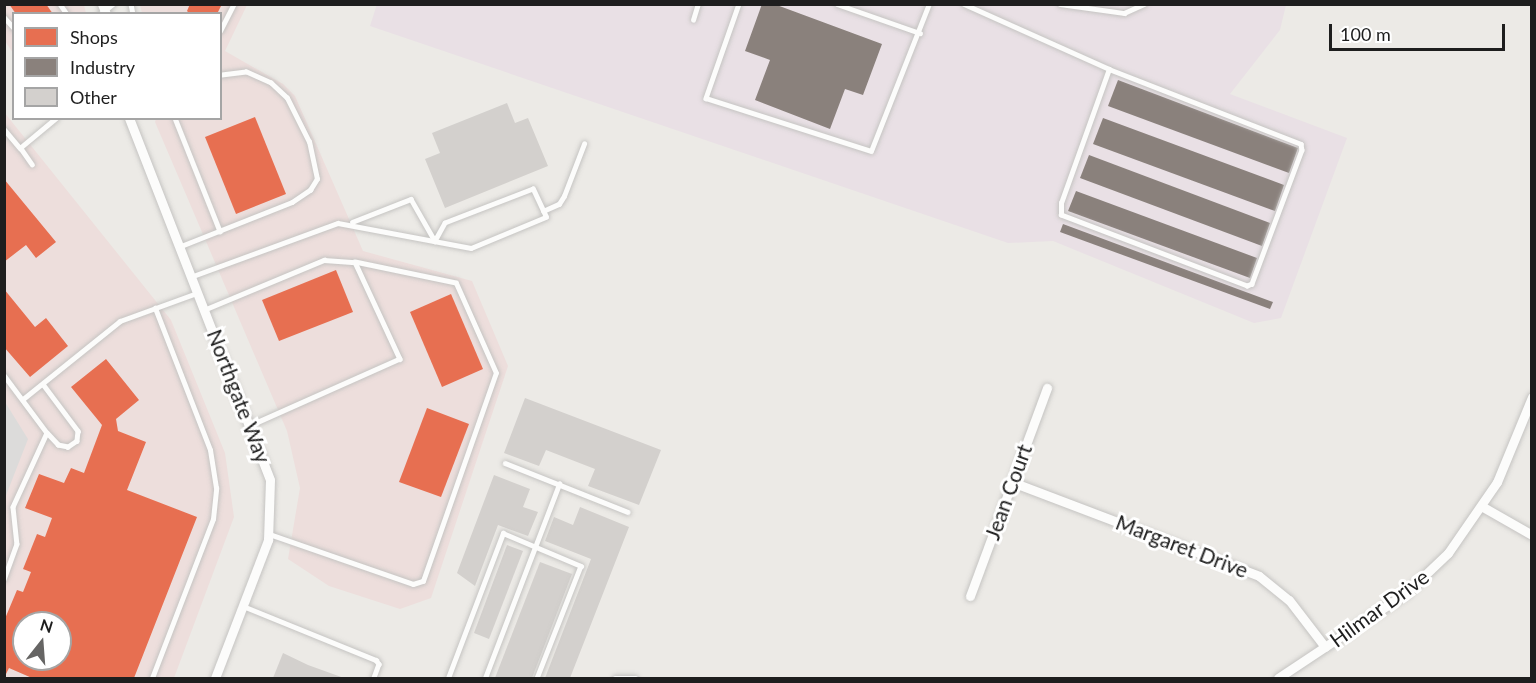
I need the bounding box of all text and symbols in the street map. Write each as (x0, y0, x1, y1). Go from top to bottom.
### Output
legend (12, 12, 222, 120)
scale bar (1332, 12, 1508, 50)
text: 100 m (1340, 23, 1391, 45)
text: Shops (70, 26, 118, 48)
text: Industry (70, 56, 135, 78)
text: Other (70, 86, 117, 108)
street label: Northgate Way (202, 326, 276, 466)
street label: Jean Court (979, 441, 1037, 543)
street label: Margaret Drive (1112, 509, 1252, 583)
street label: Hilmar Drive (1324, 564, 1434, 652)
north arrow (12, 611, 72, 671)
text: N (38, 614, 55, 636)

